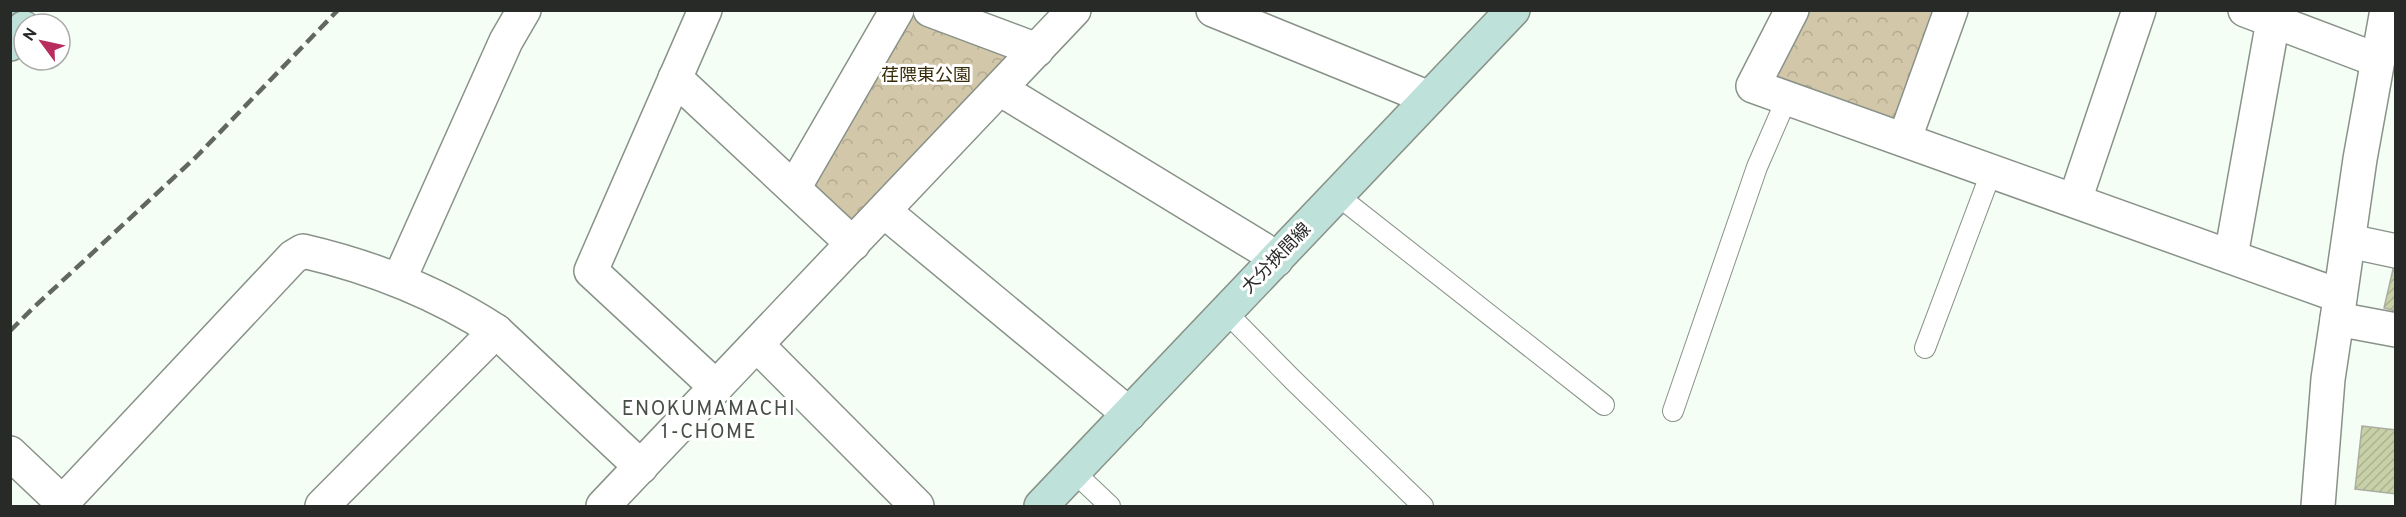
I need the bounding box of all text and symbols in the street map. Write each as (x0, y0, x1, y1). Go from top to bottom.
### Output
north arrow (12, 12, 72, 72)
text: N (20, 25, 43, 45)
park label: 荏隈東公園 (881, 65, 971, 88)
street label: 大分挾間線 (1237, 219, 1317, 299)
district label: ENOKUMAMACHI 1-CHOME (622, 397, 796, 446)

